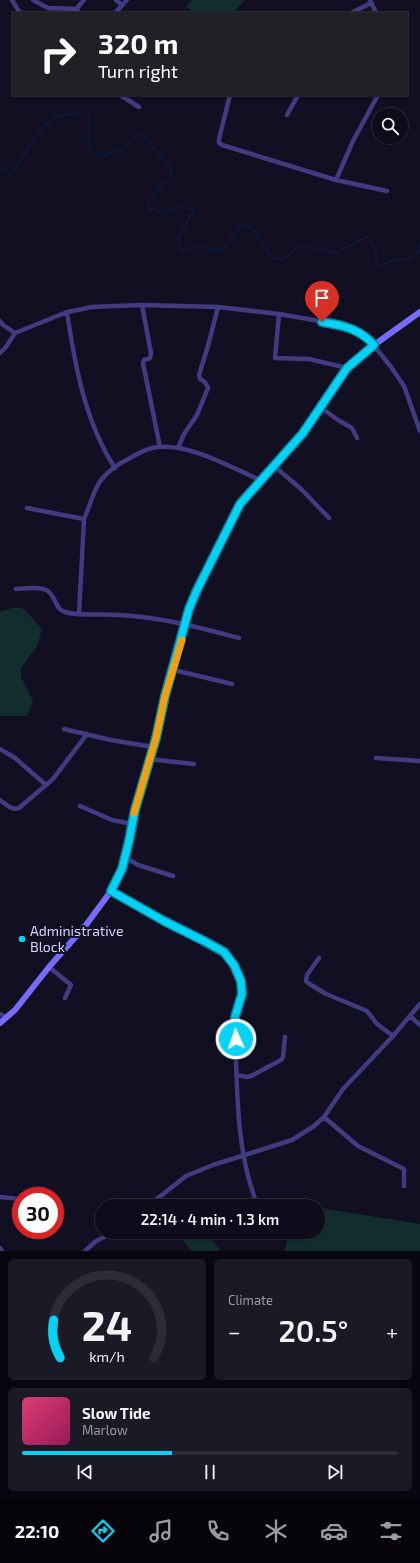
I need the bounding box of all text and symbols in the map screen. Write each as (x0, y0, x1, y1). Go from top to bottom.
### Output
text: 320 m (98, 26, 179, 60)
icon: right (32, 28, 84, 80)
text: Turn right (98, 60, 178, 82)
map controls (372, 108, 408, 144)
button: search (372, 108, 408, 144)
pin (305, 281, 339, 322)
icon: arrive (311, 287, 333, 309)
place label: Administrative Block (30, 922, 123, 955)
marker: Administrative Block (17, 934, 27, 944)
position arrow (215, 1018, 257, 1060)
speed limit sign: 30 (12, 1187, 64, 1239)
text: 22:14 · 4 min · 1.3 km (141, 1210, 279, 1228)
text: Climate (228, 1292, 273, 1308)
text: 24 (82, 1298, 132, 1348)
text: 20.5° (278, 1312, 348, 1348)
text: − (228, 1318, 241, 1344)
text: + (386, 1318, 398, 1344)
text: km/h (89, 1347, 125, 1364)
text: Slow Tide (82, 1404, 150, 1422)
text: Marlow (82, 1422, 128, 1438)
icon: previous (74, 1461, 96, 1483)
icon: pause (199, 1461, 221, 1483)
icon: next (324, 1461, 346, 1483)
icon: directions (89, 1517, 117, 1545)
icon: music (147, 1517, 175, 1545)
icon: phone (204, 1517, 232, 1545)
icon: climate (262, 1517, 290, 1545)
icon: car (320, 1517, 348, 1545)
icon: filters (377, 1517, 405, 1545)
text: 22:10 (15, 1520, 59, 1542)

